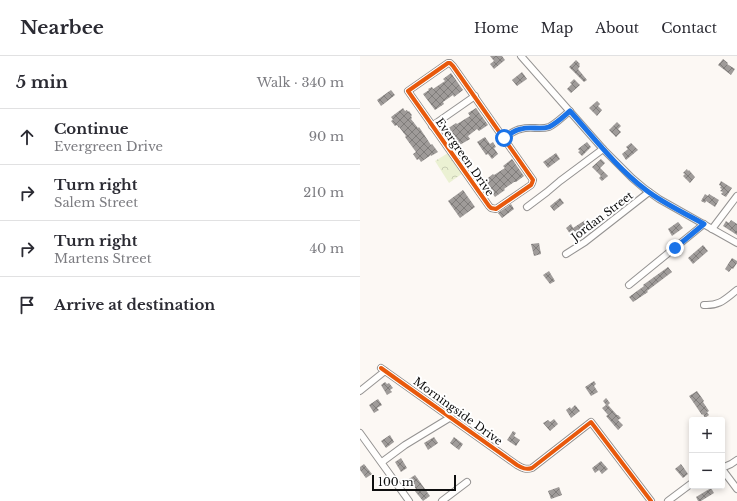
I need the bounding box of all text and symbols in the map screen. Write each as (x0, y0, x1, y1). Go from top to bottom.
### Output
text: Nearbee (20, 16, 104, 39)
text: Home (474, 19, 519, 37)
text: Map (541, 19, 573, 37)
text: About (595, 19, 639, 37)
text: Contact (661, 19, 717, 37)
text: 5 min (16, 72, 68, 93)
text: Walk · 340 m (257, 74, 344, 91)
street label: Evergreen Drive (433, 115, 497, 199)
text: Continue (54, 119, 129, 138)
icon: ahead (16, 126, 38, 148)
text: 90 m (309, 128, 344, 145)
route start (495, 129, 513, 147)
text: Evergreen Drive (54, 138, 163, 155)
text: Turn right (54, 175, 137, 194)
icon: right (16, 182, 38, 204)
text: 210 m (303, 184, 344, 201)
street label: Jordan Street (567, 188, 636, 245)
text: Salem Street (54, 194, 138, 211)
text: Turn right (54, 231, 137, 250)
icon: right (16, 238, 38, 260)
route end (666, 239, 684, 257)
text: 40 m (309, 240, 344, 257)
text: Martens Street (54, 250, 152, 267)
icon: arrive (16, 294, 38, 316)
text: Arrive at destination (54, 295, 215, 314)
street label: Morningside Drive (411, 374, 505, 448)
map controls (689, 417, 725, 489)
button: + (689, 417, 725, 453)
button: − (689, 453, 725, 489)
scale bar (372, 473, 456, 492)
text: 100 m (378, 475, 414, 489)

